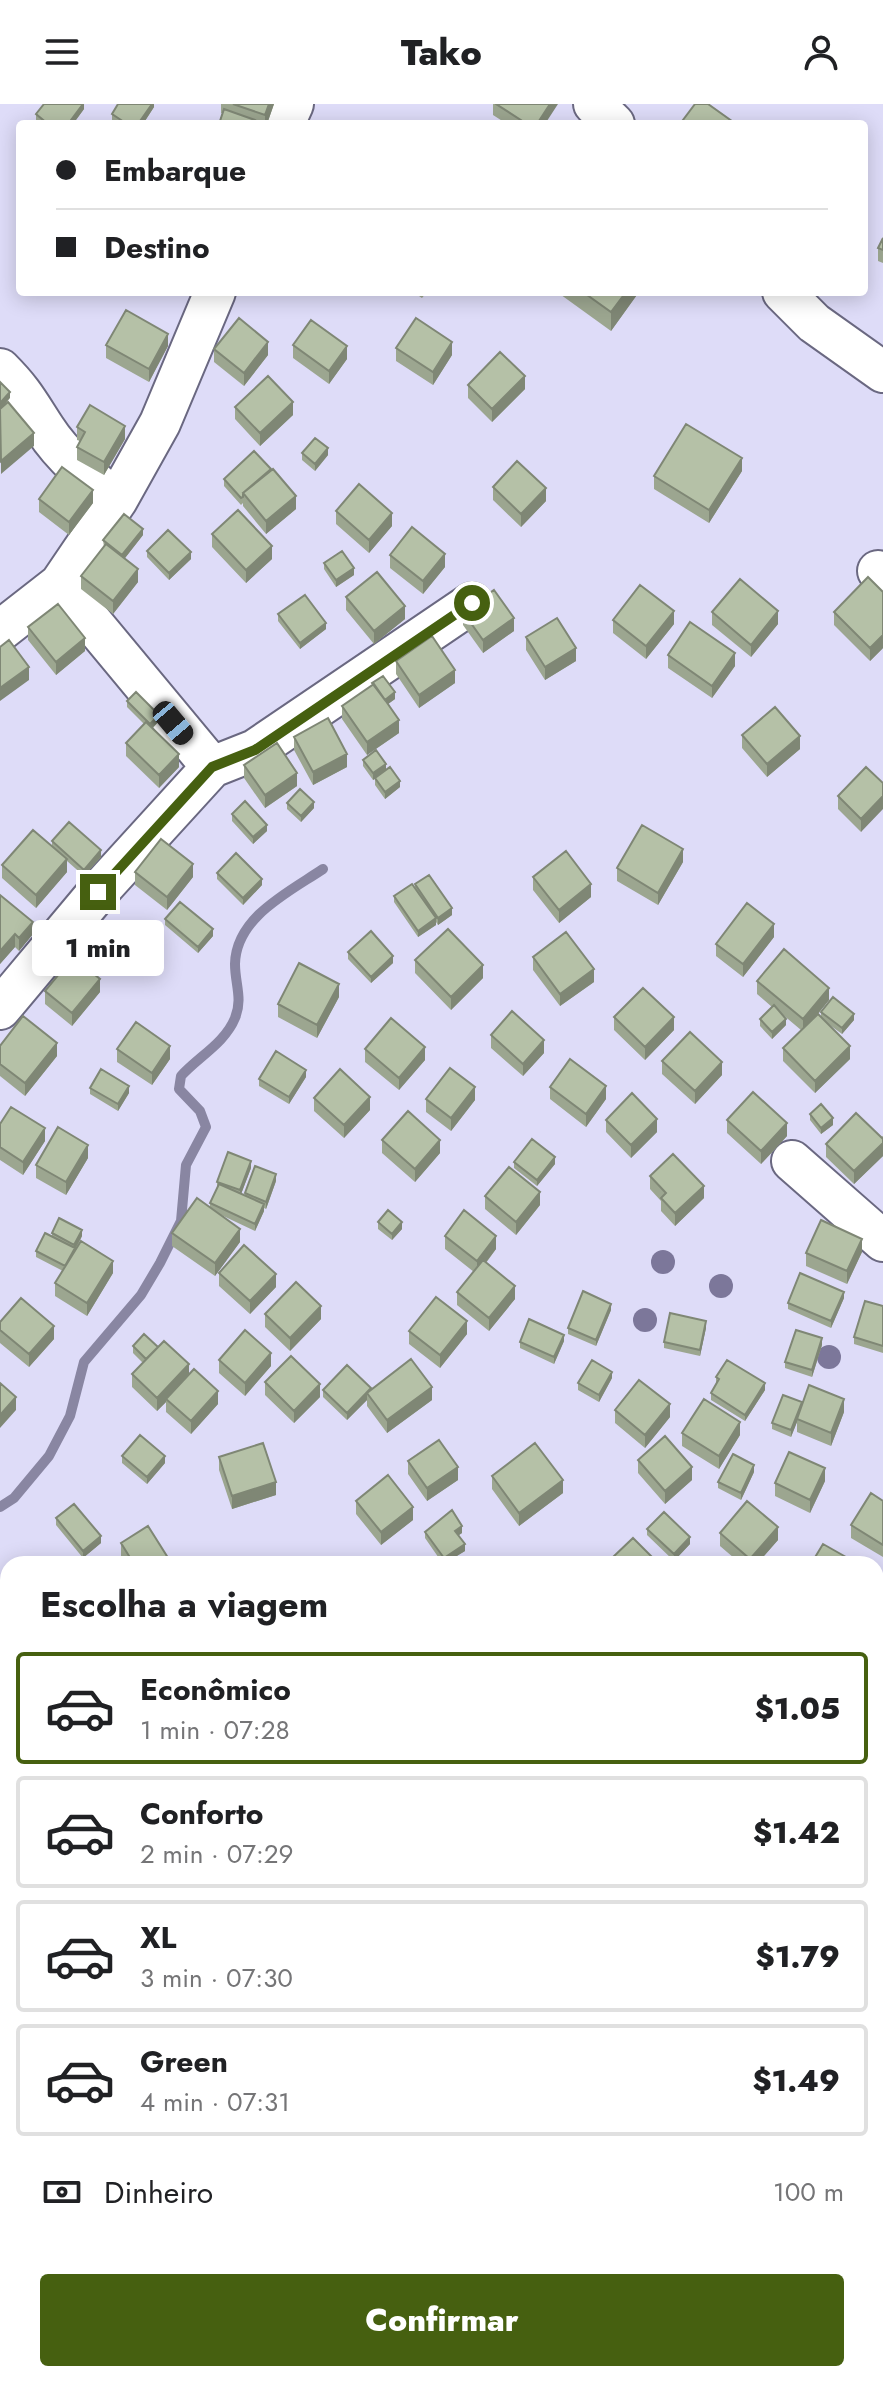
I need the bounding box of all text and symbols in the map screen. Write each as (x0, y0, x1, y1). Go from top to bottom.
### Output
text: Tako (401, 26, 482, 78)
icon: menu (40, 30, 84, 74)
icon: person (799, 30, 843, 74)
text: Embarque (104, 149, 246, 192)
text: Destino (104, 226, 210, 269)
route start (454, 585, 490, 621)
car (148, 697, 198, 749)
route end (80, 874, 116, 910)
callout: 1 min (32, 920, 164, 976)
text: 1 min (65, 929, 131, 967)
text: Escolha a viagem (40, 1578, 328, 1630)
text: Econômico (140, 1668, 291, 1711)
icon: car (44, 1672, 116, 1744)
text: $1.05 (755, 1687, 840, 1730)
text: 1 min · 07:28 (140, 1711, 290, 1749)
text: Conforto (140, 1792, 264, 1835)
icon: car (44, 1796, 116, 1868)
text: $1.42 (753, 1811, 840, 1854)
text: 2 min · 07:29 (140, 1835, 294, 1873)
text: XL (140, 1916, 176, 1959)
icon: car (44, 1920, 116, 1992)
text: $1.79 (756, 1935, 840, 1978)
text: 3 min · 07:30 (140, 1959, 293, 1997)
text: Green (140, 2040, 228, 2083)
icon: car (44, 2044, 116, 2116)
text: $1.49 (752, 2059, 840, 2102)
text: 4 min · 07:31 (140, 2083, 290, 2121)
icon: cash (40, 2170, 84, 2214)
text: Dinheiro (104, 2171, 213, 2214)
text: 100 m (773, 2173, 844, 2211)
button: Confirmar (40, 2274, 844, 2366)

